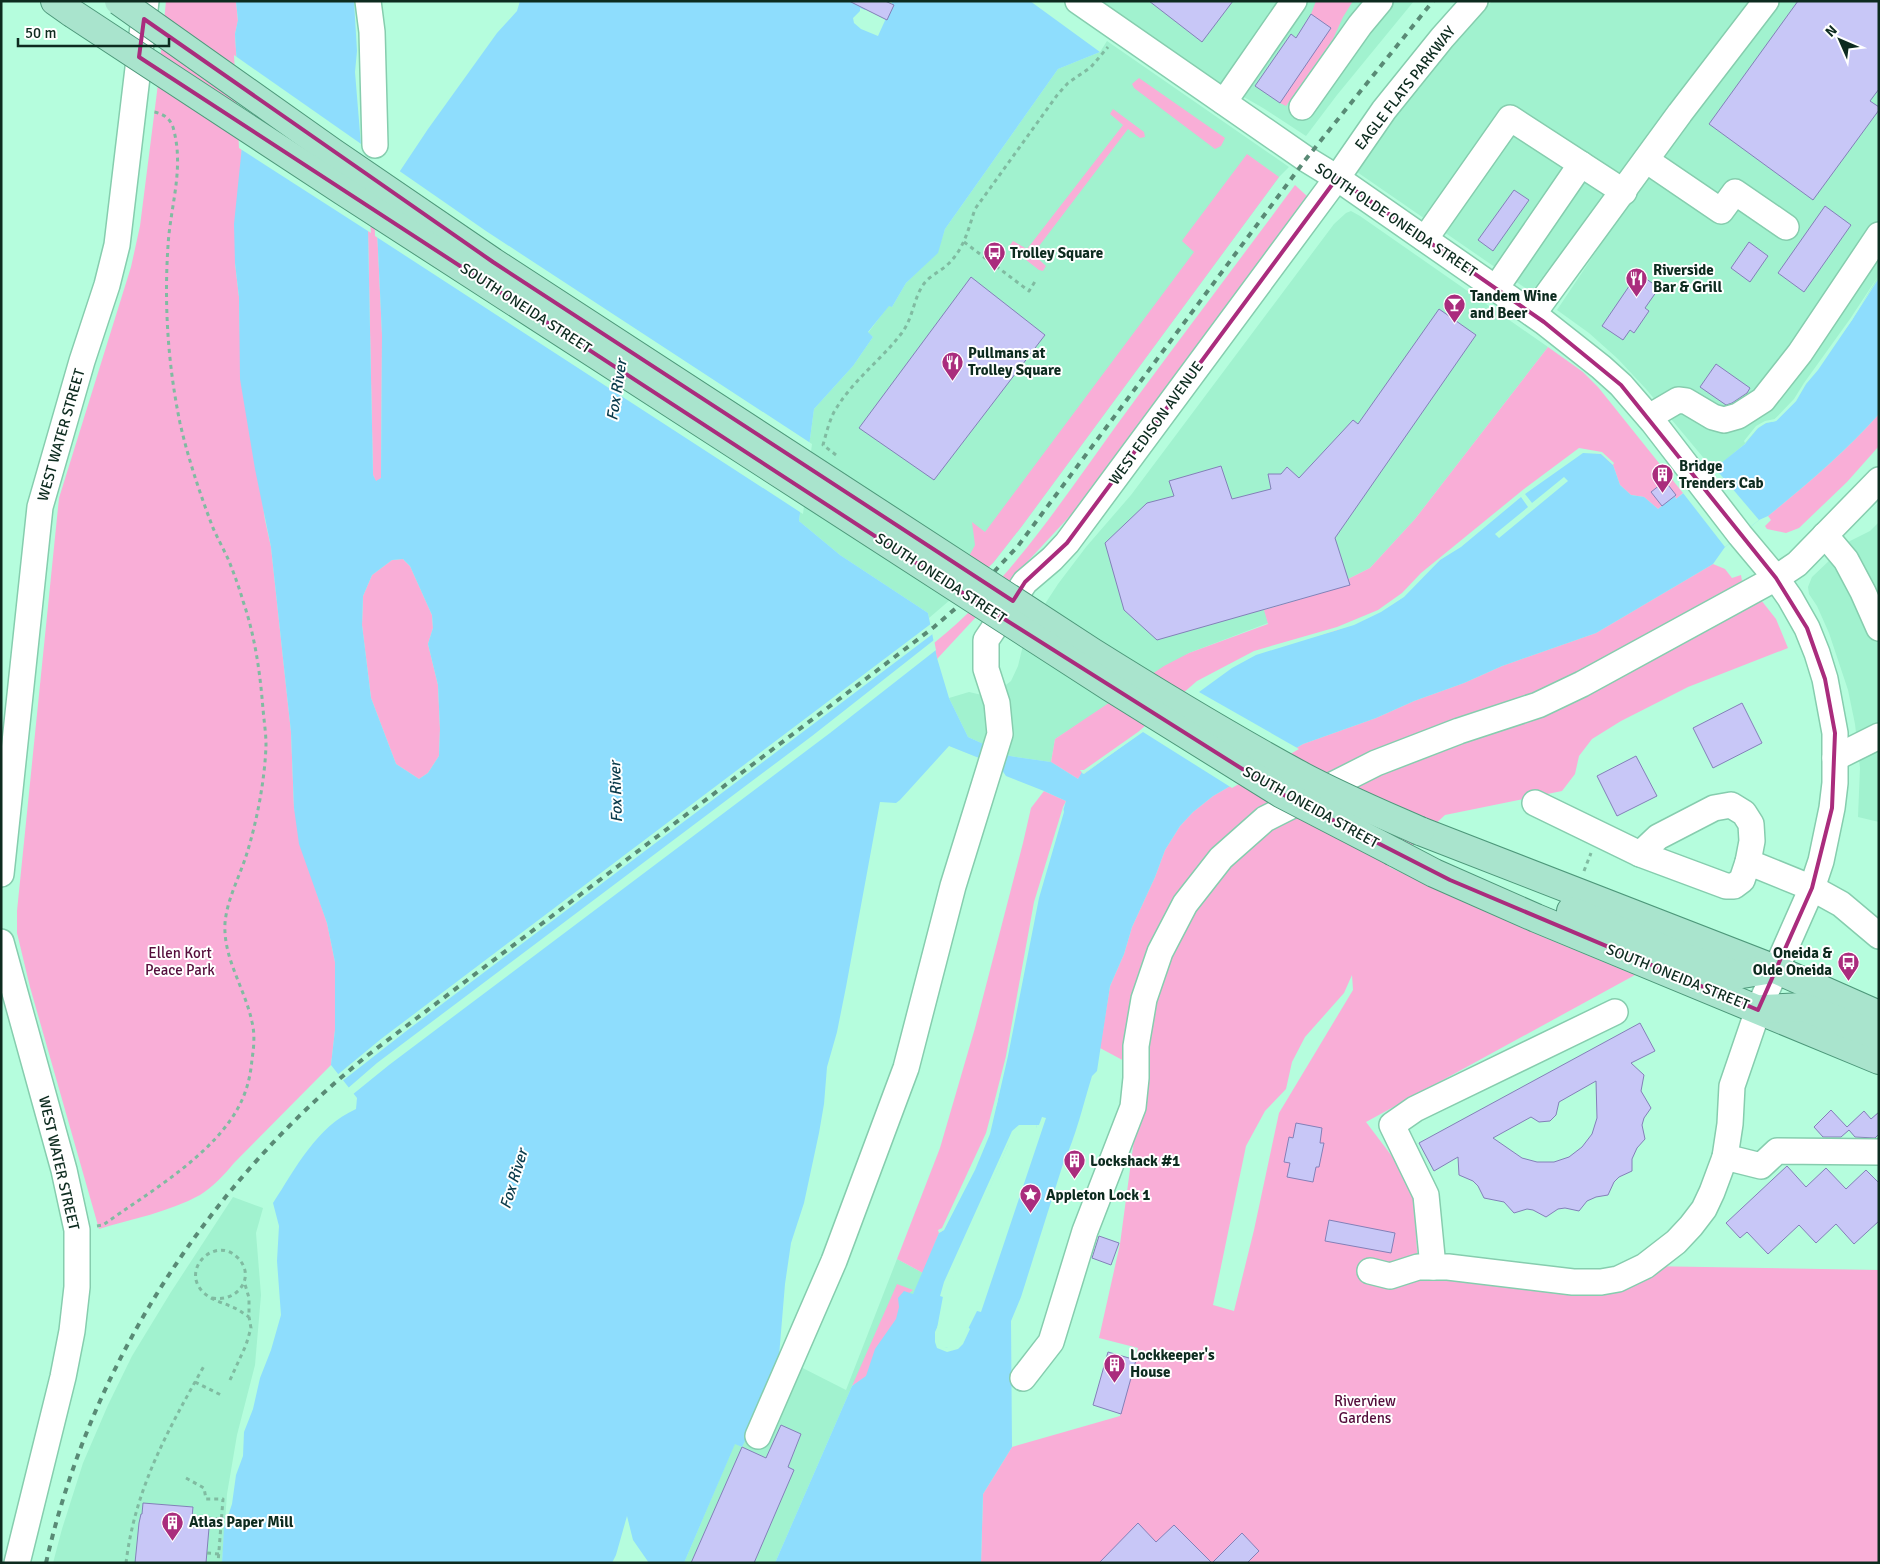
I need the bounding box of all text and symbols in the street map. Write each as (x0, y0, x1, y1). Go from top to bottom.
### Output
scale bar (18, 15, 169, 47)
north arrow (1815, 15, 1865, 65)
street label: EAGLE FLATS PARKWAY (1351, 22, 1459, 154)
text: N (1822, 22, 1841, 41)
text: 50 m (25, 24, 56, 42)
street label: SOUTH OLDE ONEIDA STREET (1312, 159, 1481, 281)
bus stop icon: Trolley Square (982, 241, 1006, 272)
place label: Trolley Square (1010, 244, 1103, 262)
street label: SOUTH ONEIDA STREET (457, 259, 595, 357)
place label: Riverside Bar & Grill (1653, 261, 1722, 296)
restaurant icon: Riverside Bar & Grill (1625, 267, 1649, 298)
place label: Tandem Wine and Beer (1470, 287, 1557, 322)
bar icon: Tandem Wine and Beer (1442, 293, 1466, 324)
place label: Pullmans at Trolley Square (968, 344, 1061, 379)
restaurant icon: Pullmans at Trolley Square (940, 350, 964, 381)
water label: Fox River (602, 356, 632, 422)
street label: WEST EDISON AVENUE (1105, 358, 1207, 488)
street label: WEST WATER STREET (33, 366, 89, 503)
place label: Bridge Trenders Cab (1679, 457, 1764, 492)
building icon: Bridge Trenders Cab (1651, 463, 1675, 494)
street label: SOUTH ONEIDA STREET (872, 529, 1010, 627)
water label: Fox River (605, 759, 627, 823)
street label: SOUTH ONEIDA STREET (1240, 762, 1383, 852)
street label: SOUTH ONEIDA STREET (1604, 940, 1753, 1014)
park label: Ellen Kort Peace Park (145, 944, 215, 979)
place label: Oneida & Olde Oneida (1753, 944, 1832, 979)
bus stop icon: Oneida & Olde Oneida (1836, 950, 1860, 981)
street label: WEST WATER STREET (35, 1094, 83, 1233)
water label: Fox River (495, 1145, 533, 1211)
building icon: Lockshack #1 (1062, 1149, 1086, 1180)
place label: Lockshack #1 (1090, 1152, 1180, 1170)
place icon: Appleton Lock 1 (1018, 1183, 1042, 1214)
place label: Appleton Lock 1 (1046, 1186, 1150, 1204)
place label: Lockkeeper's House (1130, 1346, 1215, 1381)
building icon: Lockkeeper's House (1102, 1352, 1126, 1383)
park label: Riverview Gardens (1334, 1392, 1396, 1427)
building icon: Atlas Paper Mill (161, 1510, 185, 1541)
place label: Atlas Paper Mill (189, 1513, 294, 1531)

